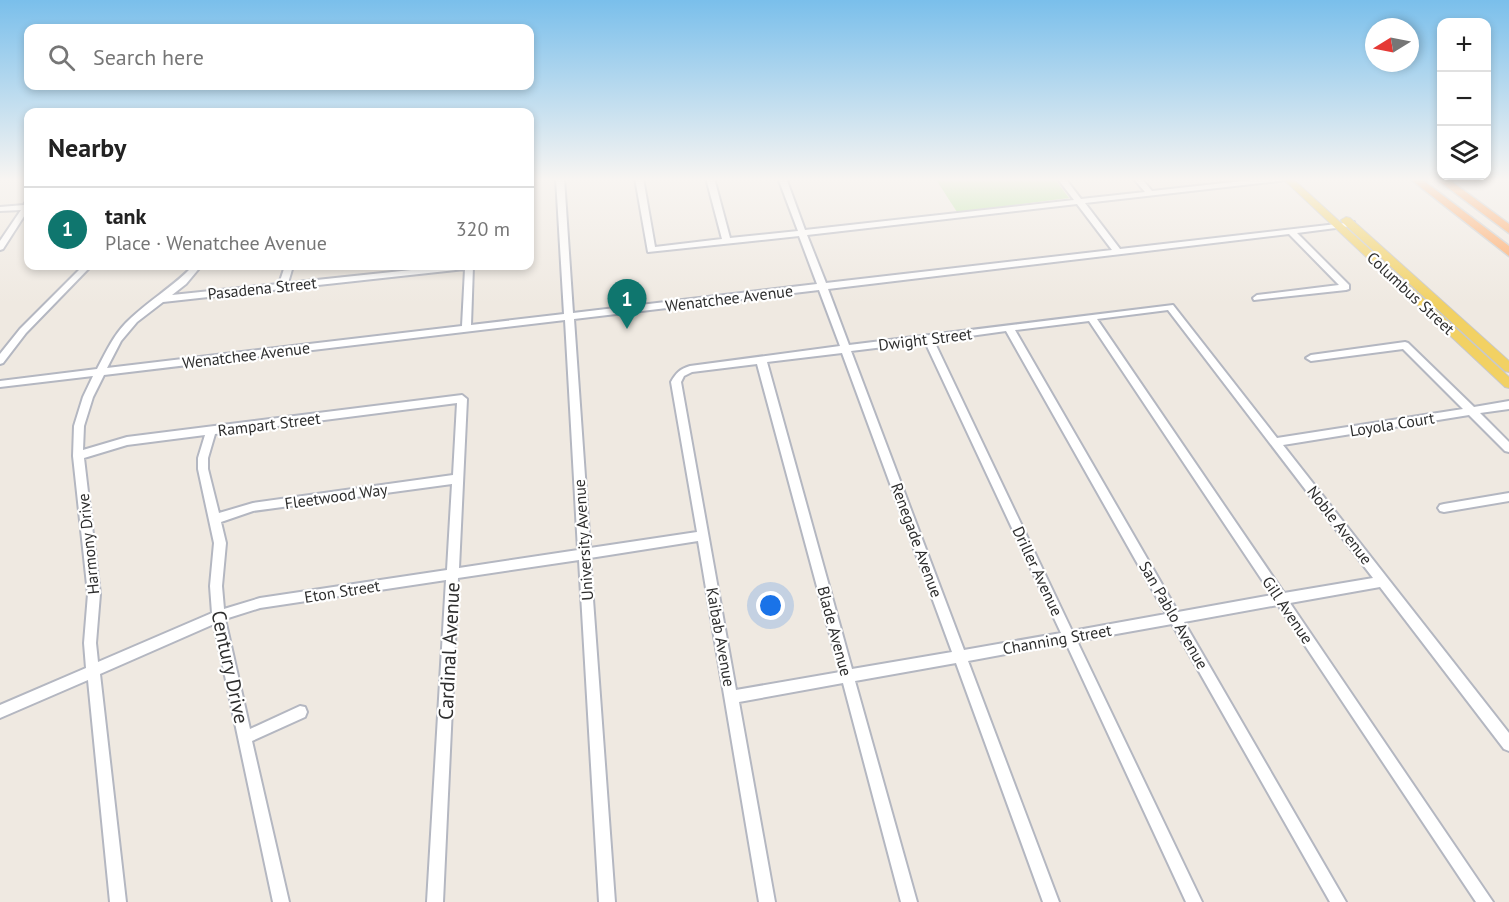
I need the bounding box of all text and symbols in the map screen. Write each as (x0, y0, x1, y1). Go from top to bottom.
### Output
north arrow (1365, 18, 1419, 72)
map controls (1437, 18, 1491, 180)
button: + (1437, 18, 1491, 72)
search box (24, 24, 534, 90)
icon: search (45, 41, 78, 74)
text: Search here (93, 43, 204, 71)
button: − (1437, 72, 1491, 126)
button: layers (1437, 126, 1491, 180)
text: Nearby (48, 131, 126, 164)
text: tank (105, 202, 146, 230)
text: 1 (62, 216, 73, 242)
text: 320 m (456, 216, 510, 242)
text: Place · Wenatchee Avenue (105, 230, 327, 256)
street label: Columbus Street (1363, 247, 1459, 339)
street label: Pasadena Street (206, 272, 318, 304)
pin: 1 (608, 280, 646, 329)
street label: Wenatchee Avenue (664, 280, 794, 316)
street label: Dwight Street (877, 323, 974, 355)
street label: Wenatchee Avenue (181, 337, 311, 373)
street label: Loyola Court (1348, 407, 1436, 441)
street label: Rampart Street (216, 408, 322, 440)
street label: Fleetwood Way (283, 479, 389, 513)
street label: University Avenue (569, 479, 597, 601)
street label: Renegade Avenue (887, 480, 947, 600)
street label: Noble Avenue (1303, 482, 1377, 568)
street label: Harmony Drive (73, 492, 103, 596)
street label: Driller Avenue (1008, 523, 1068, 619)
street label: San Pablo Avenue (1135, 557, 1213, 673)
street label: Gill Avenue (1258, 572, 1318, 648)
street label: Eton Street (303, 575, 382, 607)
street label: Cardinal Avenue (432, 582, 466, 720)
street label: Blade Avenue (813, 584, 857, 678)
street label: Kaibab Avenue (702, 586, 740, 688)
your location (756, 591, 785, 620)
street label: Century Drive (205, 608, 255, 726)
street label: Channing Street (1001, 619, 1114, 658)

